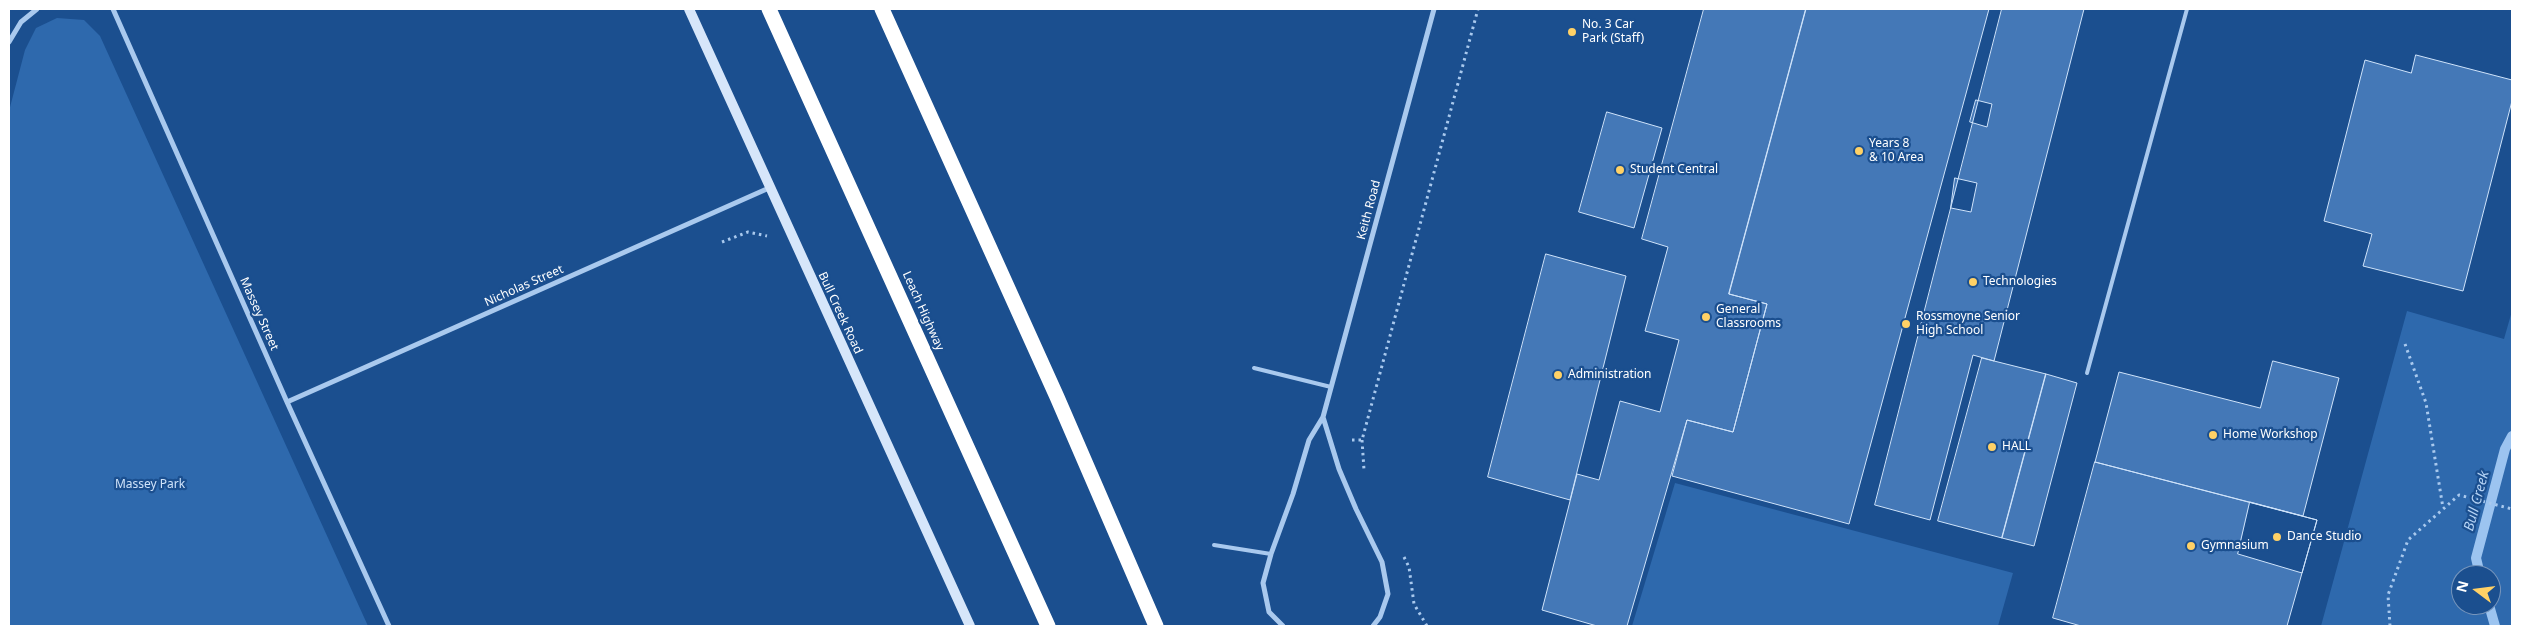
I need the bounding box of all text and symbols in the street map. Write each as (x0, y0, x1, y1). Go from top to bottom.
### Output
place label: No. 3 Car Park (Staff) (1582, 18, 1644, 46)
marker: No. 3 Car Park (Staff) (1566, 26, 1578, 38)
place label: Years 8 & 10 Area (1869, 137, 1924, 165)
marker: Years 8 & 10 Area (1853, 145, 1865, 157)
place label: Student Central (1630, 163, 1718, 177)
marker: Student Central (1614, 164, 1626, 176)
street label: Keith Road (1354, 179, 1384, 241)
street label: Nicholas Street (482, 262, 566, 310)
street label: Leach Highway (899, 269, 947, 353)
street label: Bull Creek Road (815, 270, 865, 356)
street label: Massey Street (236, 275, 282, 353)
place label: Technologies (1983, 275, 2057, 289)
marker: Technologies (1967, 276, 1979, 288)
place label: General Classrooms (1716, 303, 1781, 331)
place label: Rossmoyne Senior High School (1916, 310, 2020, 338)
marker: General Classrooms (1700, 311, 1712, 323)
marker: Rossmoyne Senior High School (1900, 318, 1912, 330)
place label: Administration (1568, 368, 1652, 382)
marker: Administration (1552, 369, 1564, 381)
place label: Home Workshop (2223, 428, 2318, 442)
marker: Home Workshop (2207, 429, 2219, 441)
place label: HALL (2002, 440, 2031, 454)
marker: HALL (1986, 441, 1998, 453)
water label: Bull Creek (2461, 469, 2493, 533)
park label: Massey Park (115, 478, 185, 492)
place label: Dance Studio (2287, 530, 2362, 544)
marker: Dance Studio (2271, 531, 2283, 543)
place label: Gymnasium (2201, 539, 2269, 553)
marker: Gymnasium (2185, 540, 2197, 552)
north arrow (2451, 565, 2501, 615)
text: N (2451, 578, 2473, 594)

